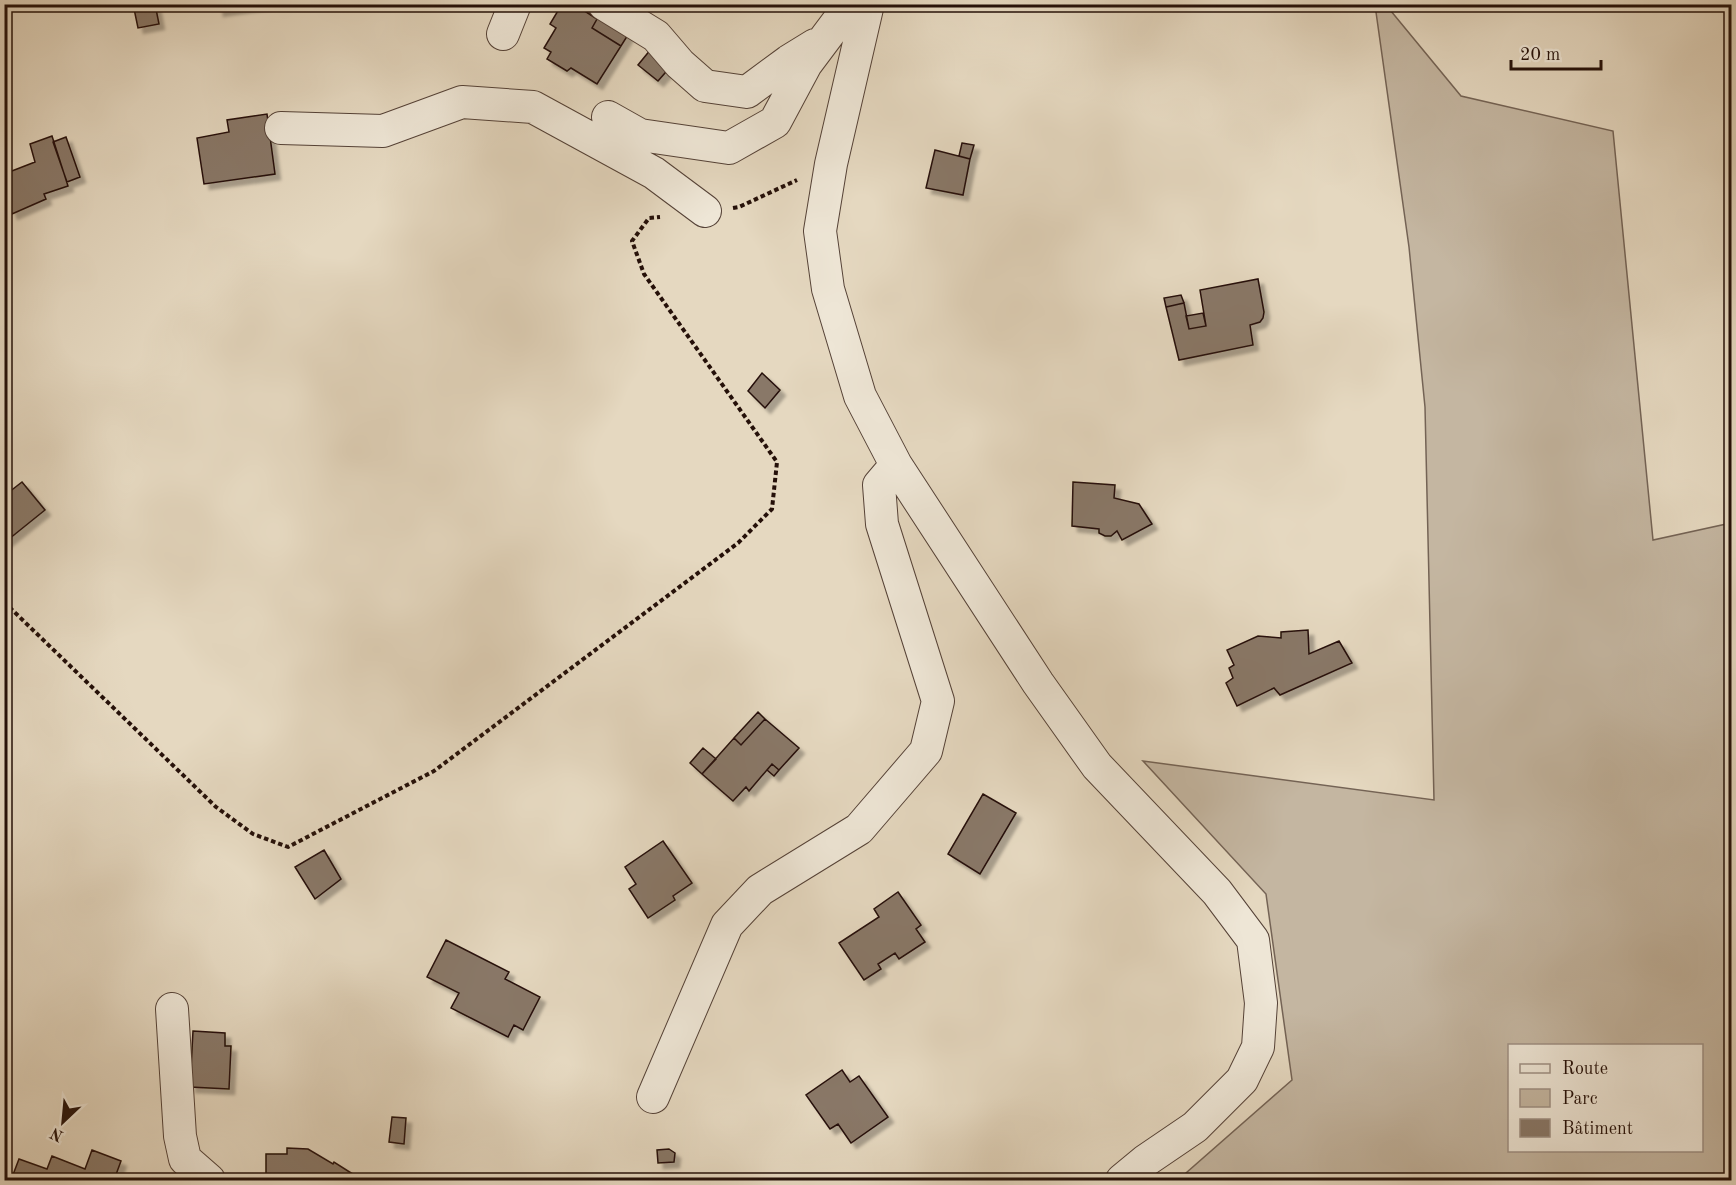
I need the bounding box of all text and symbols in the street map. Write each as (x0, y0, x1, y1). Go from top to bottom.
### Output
scale bar (1511, 33, 1601, 71)
text: 20 m (1520, 46, 1560, 64)
legend (1508, 1044, 1703, 1152)
text: Route (1562, 1060, 1608, 1078)
text: Parc (1562, 1090, 1598, 1108)
north arrow (33, 1092, 93, 1152)
text: Bâtiment (1562, 1120, 1633, 1138)
text: N (48, 1123, 66, 1144)

